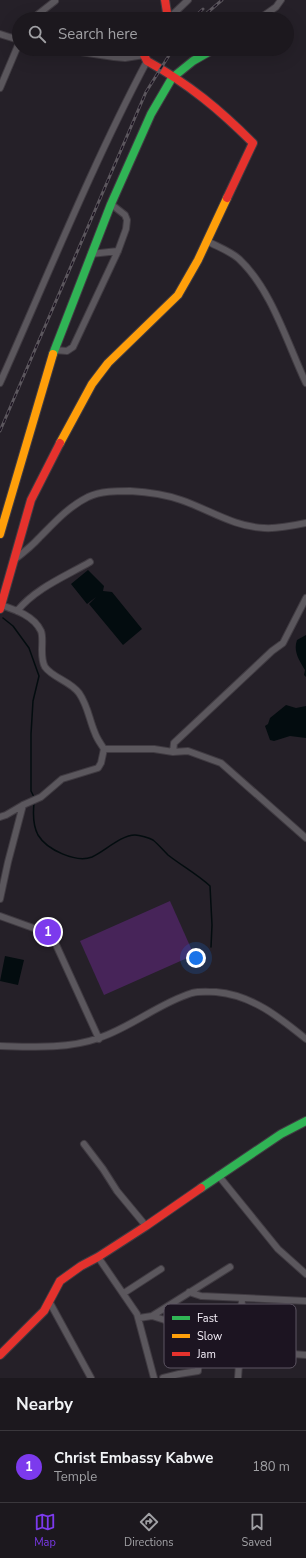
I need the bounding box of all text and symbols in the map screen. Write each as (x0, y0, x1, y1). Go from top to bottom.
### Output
search box (12, 12, 294, 56)
icon: search (26, 23, 48, 45)
text: Search here (58, 24, 138, 44)
pin: 1 (35, 917, 61, 947)
your location (186, 948, 206, 968)
legend (164, 1304, 296, 1368)
text: Fast (197, 1311, 218, 1326)
text: Slow (197, 1329, 222, 1344)
text: Jam (196, 1347, 216, 1362)
text: Nearby (16, 1393, 73, 1416)
text: Christ Embassy Kabwe (54, 1448, 213, 1468)
text: 1 (25, 1458, 33, 1476)
text: 180 m (252, 1458, 290, 1476)
text: Temple (54, 1468, 97, 1486)
tab: Map (34, 1511, 56, 1550)
tab: Directions (124, 1511, 174, 1550)
tab: Saved (242, 1511, 272, 1550)

